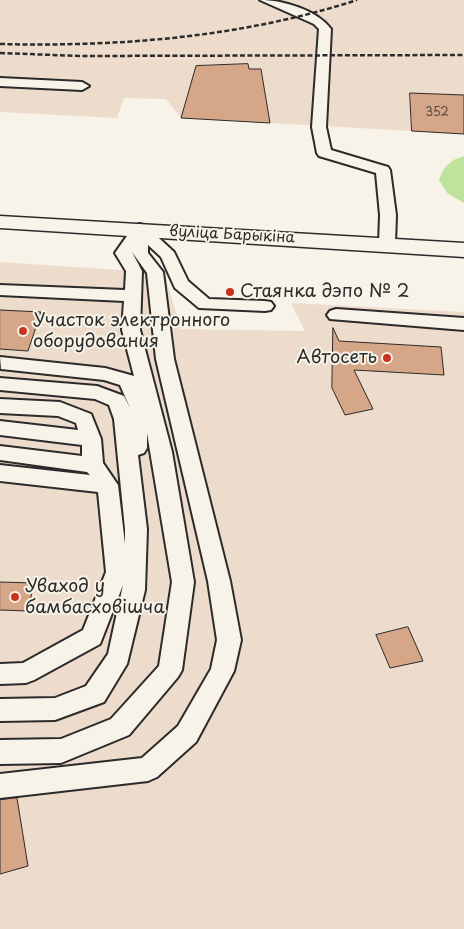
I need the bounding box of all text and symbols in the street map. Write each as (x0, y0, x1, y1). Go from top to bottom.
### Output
house number: 352 (425, 106, 449, 120)
street label: вуліца Барыкіна (169, 223, 295, 247)
place label: Стаянка дэпо № 2 (240, 281, 410, 303)
marker: Стаянка дэпо № 2 (224, 286, 236, 298)
place label: Участок электронного оборудования (33, 310, 230, 352)
marker: Участок электронного оборудования (17, 325, 29, 337)
place label: Автосеть (296, 347, 377, 369)
marker: Автосеть (381, 352, 393, 364)
place label: Уваход у бамбасховішча (25, 576, 165, 618)
marker: Уваход у бамбасховішча (9, 591, 21, 603)

